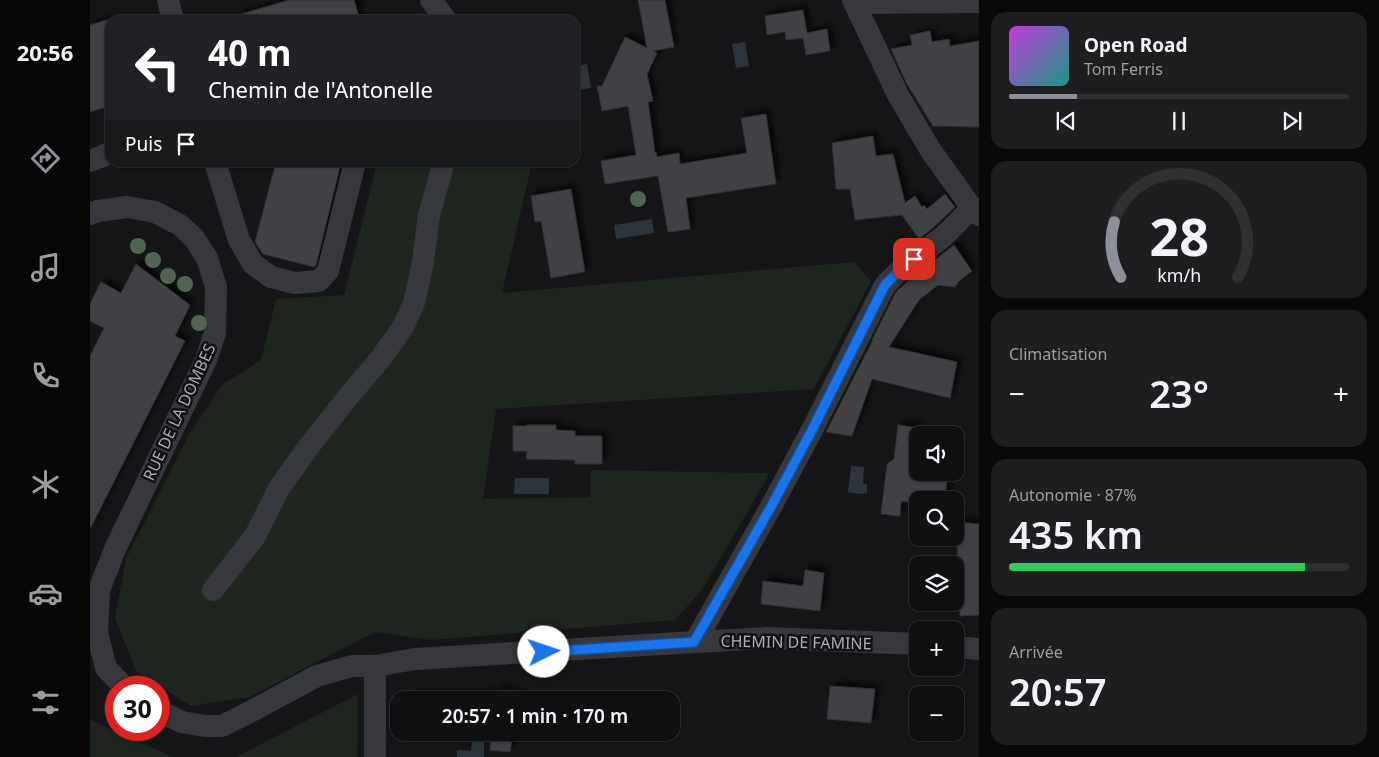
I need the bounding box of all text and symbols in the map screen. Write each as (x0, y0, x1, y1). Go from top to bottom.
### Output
text: 40 m (208, 29, 291, 76)
text: Open Road (1084, 32, 1187, 58)
icon: left (125, 35, 190, 100)
text: 20:56 (17, 37, 73, 67)
text: Tom Ferris (1084, 58, 1163, 80)
text: Chemin de l'Antonelle (208, 74, 433, 104)
icon: previous (1052, 107, 1080, 135)
icon: pause (1165, 107, 1193, 135)
icon: next (1278, 107, 1306, 135)
icon: arrive (172, 130, 200, 158)
text: Puis (125, 131, 162, 157)
icon: directions (28, 141, 63, 176)
text: 28 (1149, 200, 1209, 271)
pin (893, 238, 935, 280)
icon: arrive (900, 245, 928, 273)
icon: music (28, 250, 63, 285)
text: km/h (1157, 263, 1201, 287)
street label: RUE DE LA DOMBES (138, 340, 221, 484)
text: Climatisation (1009, 343, 1107, 365)
icon: phone (28, 358, 63, 393)
text: 23° (1149, 367, 1209, 419)
text: − (1009, 374, 1025, 412)
text: + (1333, 374, 1349, 412)
map controls (909, 426, 964, 741)
button: sound (909, 426, 964, 481)
icon: climate (28, 467, 63, 502)
text: Autonomie · 87% (1009, 484, 1136, 506)
button: search (909, 491, 964, 546)
text: 435 km (1009, 508, 1143, 560)
button: layers (909, 556, 964, 611)
icon: car (28, 576, 63, 611)
button: + (909, 621, 964, 676)
position arrow (517, 625, 569, 677)
street label: CHEMIN DE FAMINE (720, 630, 872, 654)
text: Arrivée (1009, 641, 1063, 663)
text: 20:57 (1009, 665, 1106, 717)
speed limit sign: 30 (105, 676, 170, 741)
icon: filters (28, 685, 63, 720)
button: − (909, 686, 964, 741)
text: 20:57 · 1 min · 170 m (442, 703, 628, 729)

